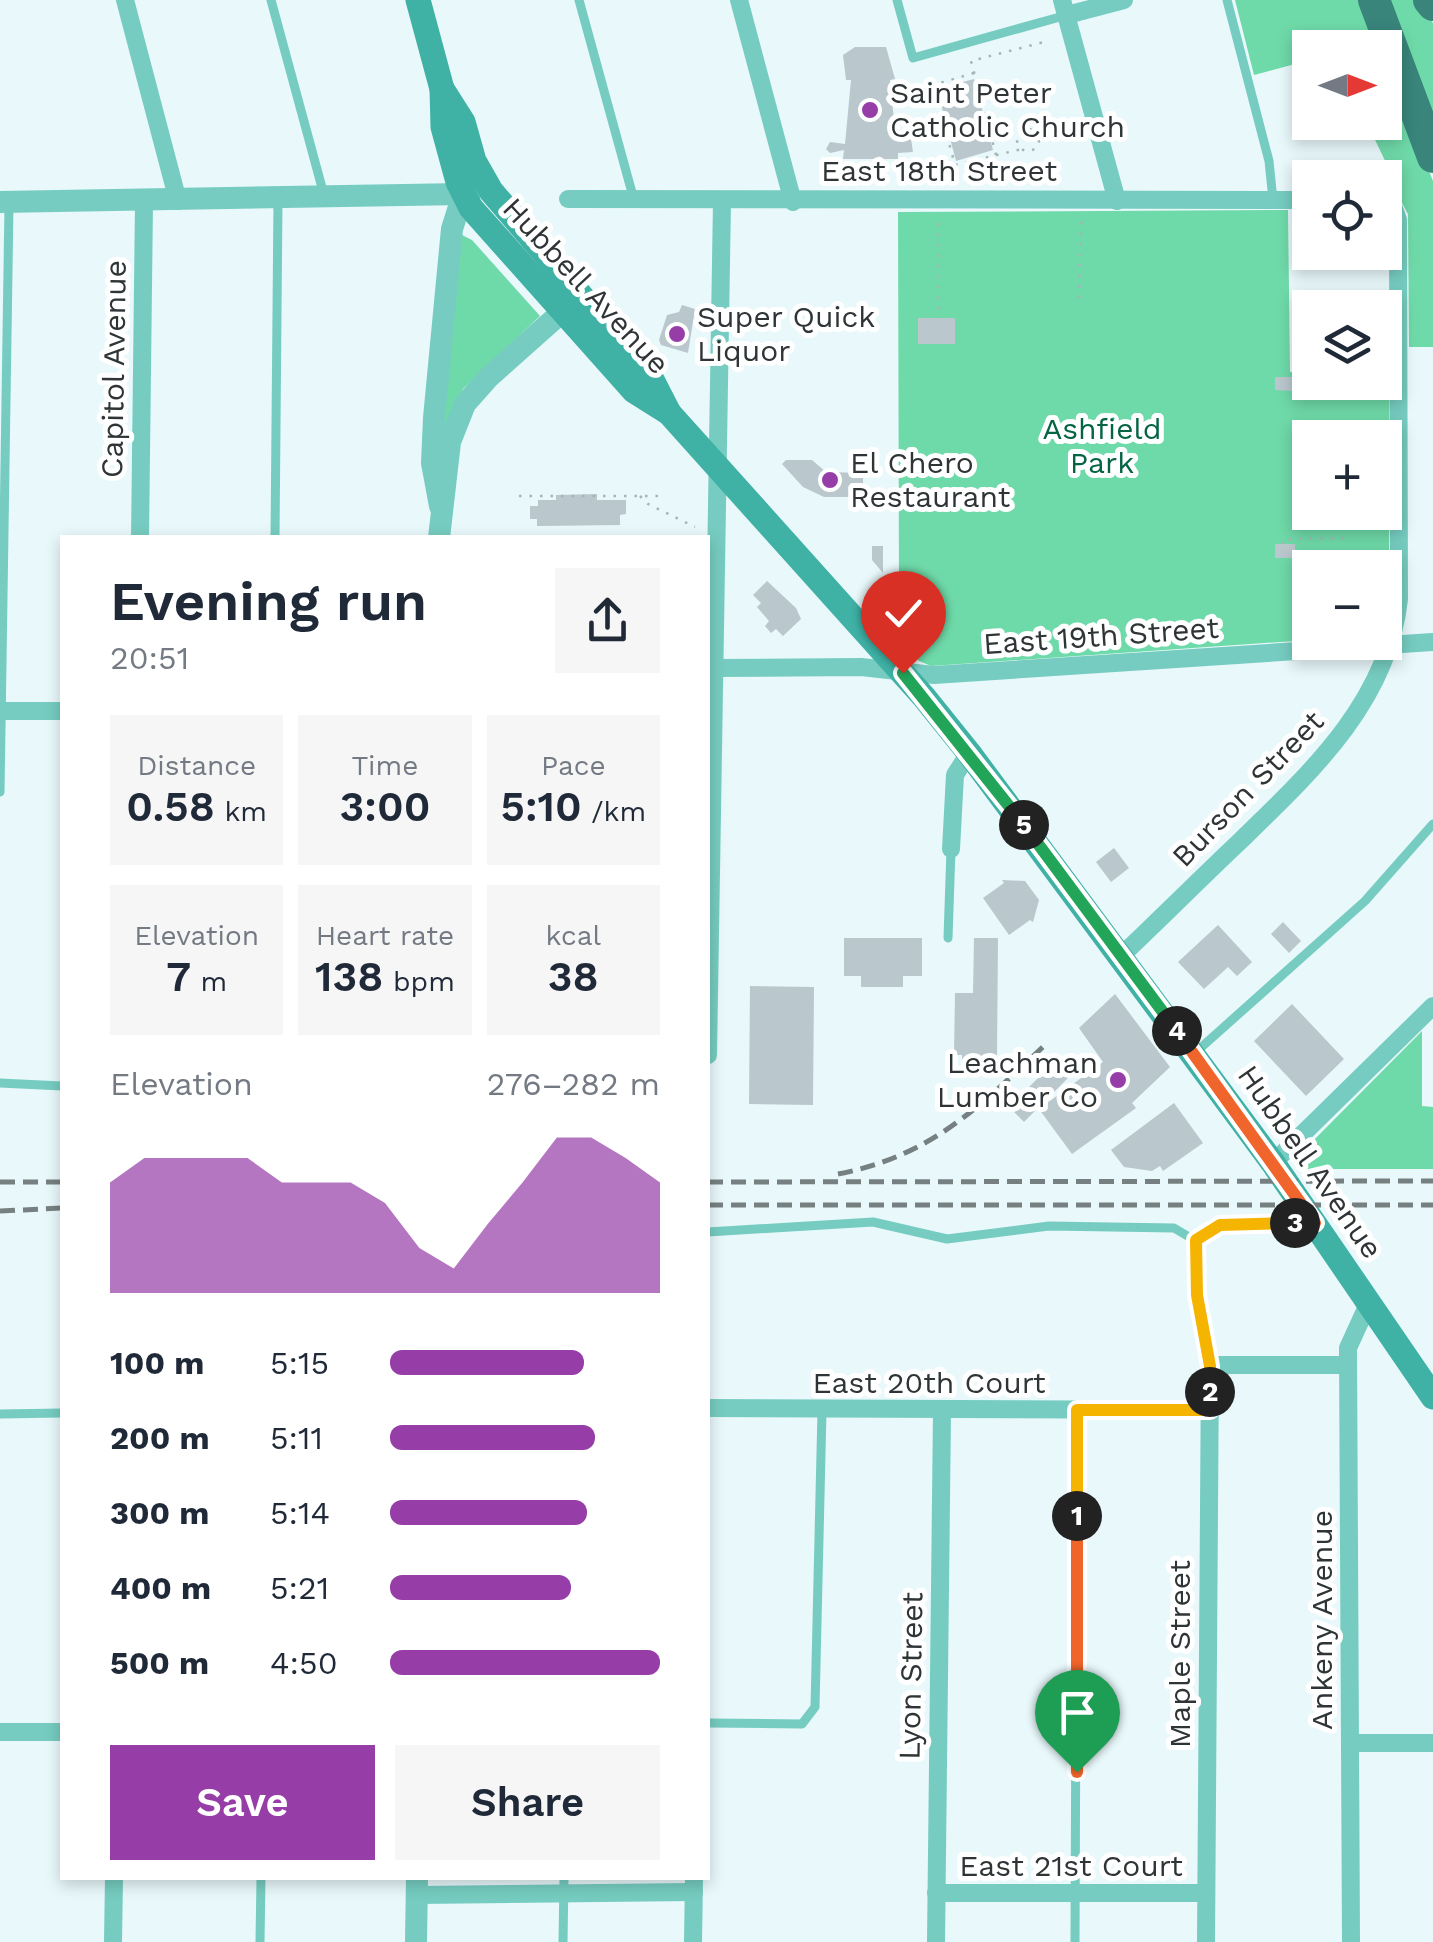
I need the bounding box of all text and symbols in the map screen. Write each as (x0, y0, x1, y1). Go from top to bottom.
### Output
north arrow (1292, 30, 1402, 140)
map controls (1292, 30, 1402, 660)
place label: Saint Peter Catholic Church (890, 75, 1125, 144)
marker: Saint Peter Catholic Church (859, 99, 881, 121)
street label: East 18th Street (821, 153, 1057, 188)
button: locate (1292, 160, 1402, 270)
street label: Hubbell Avenue (496, 190, 677, 381)
street label: Capitol Avenue (94, 260, 133, 478)
button: layers (1292, 290, 1402, 400)
place label: Super Quick Liquor (697, 299, 875, 368)
marker: Super Quick Liquor (666, 323, 688, 345)
park label: Ashfield Park (1043, 411, 1161, 480)
button: + (1292, 420, 1402, 530)
place label: El Chero Restaurant (850, 445, 1011, 514)
marker: El Chero Restaurant (819, 469, 841, 491)
button: − (1292, 550, 1402, 660)
button: share (555, 568, 660, 673)
text: Evening run (110, 569, 427, 633)
pin (861, 571, 946, 674)
icon: check (876, 586, 931, 641)
street label: East 19th Street (982, 610, 1220, 661)
text: 20:51 (110, 639, 189, 677)
street label: Burson Street (1165, 703, 1331, 874)
text: Distance (137, 749, 256, 782)
text: Time (352, 749, 418, 782)
text: Pace (541, 749, 606, 782)
text: 0.58 (126, 782, 215, 831)
text: 3:00 (340, 782, 430, 831)
text: 5:10 (501, 782, 582, 831)
text: km (215, 795, 267, 828)
text: /km (582, 795, 646, 828)
pin: 5 (999, 800, 1049, 850)
text: 5 (1016, 808, 1032, 841)
text: Elevation (134, 919, 259, 952)
text: Heart rate (316, 919, 454, 952)
text: kcal (546, 919, 601, 952)
text: 7 (166, 952, 191, 1001)
text: 138 (315, 952, 384, 1001)
text: 38 (548, 952, 599, 1001)
text: m (191, 965, 227, 998)
text: bpm (384, 965, 455, 998)
pin: 4 (1152, 1006, 1202, 1056)
text: 4 (1168, 1014, 1186, 1047)
place label: Leachman Lumber Co (937, 1045, 1098, 1114)
street label: Hubbell Avenue (1231, 1058, 1390, 1265)
text: Elevation (110, 1065, 253, 1103)
text: 276–282 m (487, 1065, 660, 1103)
marker: Leachman Lumber Co (1107, 1069, 1129, 1091)
pin: 3 (1270, 1198, 1320, 1248)
text: 3 (1287, 1206, 1303, 1239)
text: 100 m (110, 1344, 204, 1382)
text: 5:15 (270, 1344, 329, 1382)
street label: East 20th Court (812, 1365, 1046, 1400)
pin: 2 (1185, 1367, 1235, 1417)
text: 2 (1202, 1375, 1218, 1408)
text: 200 m (110, 1419, 210, 1457)
text: 5:11 (270, 1419, 323, 1457)
pin: 1 (1052, 1491, 1102, 1541)
text: 300 m (110, 1494, 209, 1532)
text: 5:14 (270, 1494, 330, 1532)
text: 1 (1071, 1499, 1083, 1532)
street label: Ankeny Avenue (1304, 1510, 1339, 1730)
street label: Maple Street (1162, 1559, 1197, 1748)
text: 400 m (110, 1569, 211, 1607)
text: 5:21 (270, 1569, 329, 1607)
street label: Lyon Street (892, 1591, 929, 1760)
text: 500 m (110, 1644, 209, 1682)
text: 4:50 (270, 1644, 338, 1682)
pin (1035, 1670, 1120, 1773)
icon: arrive (1050, 1685, 1105, 1740)
button: Save (110, 1745, 375, 1860)
button: Share (395, 1745, 660, 1860)
street label: East 21st Court (959, 1848, 1183, 1883)

